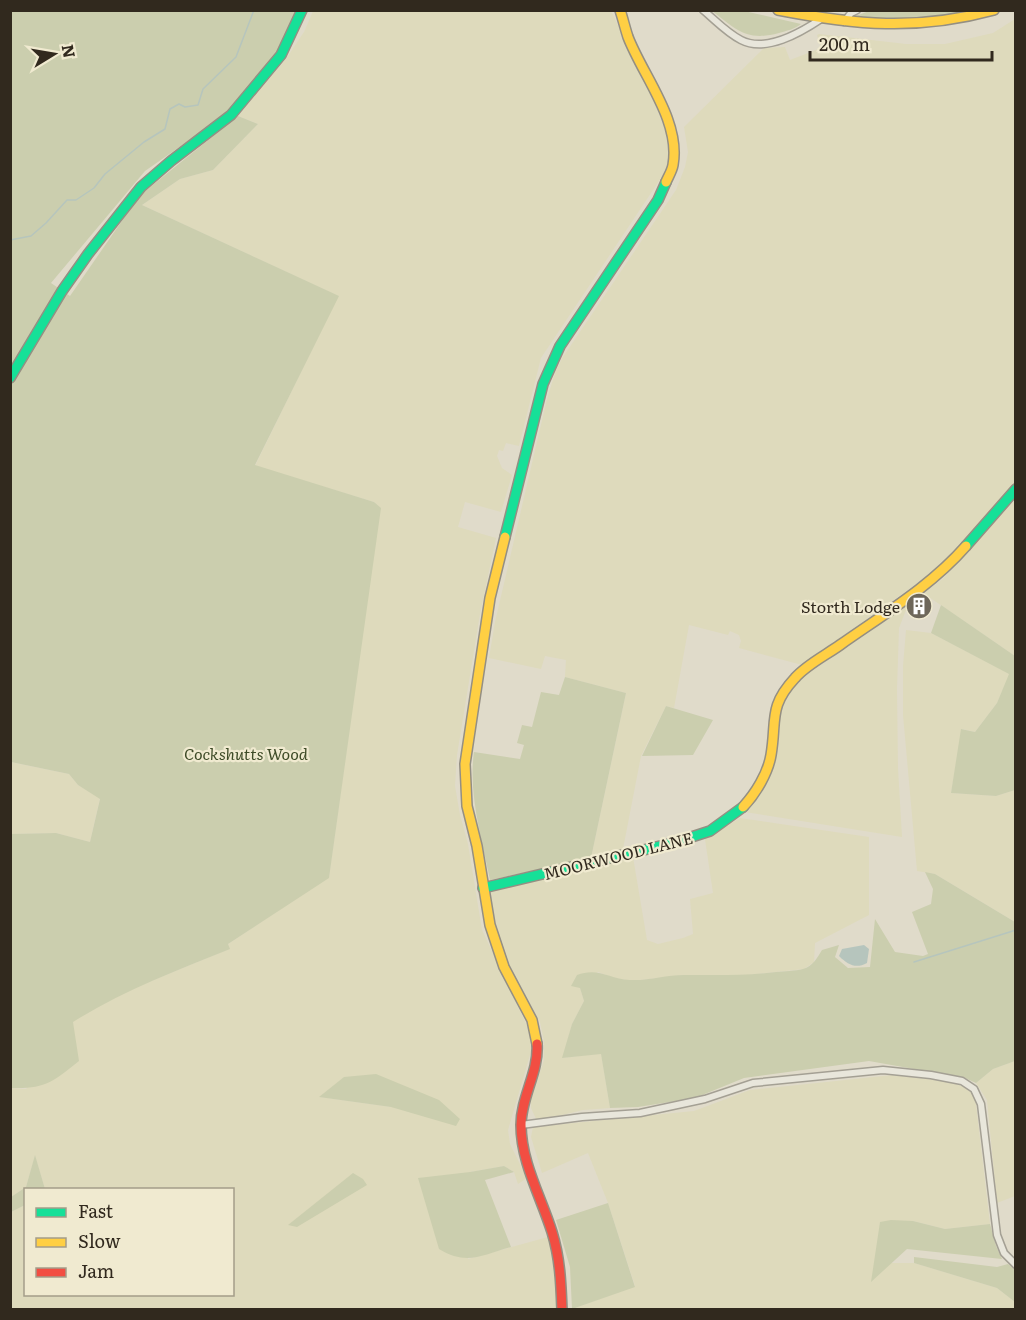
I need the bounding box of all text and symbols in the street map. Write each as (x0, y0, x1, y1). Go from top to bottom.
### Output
north arrow (24, 24, 84, 84)
scale bar (810, 24, 992, 62)
text: 200 m (819, 30, 870, 57)
text: N (57, 42, 83, 60)
building icon: Storth Lodge (904, 591, 934, 621)
place label: Storth Lodge (801, 594, 900, 618)
park label: Cockshutts Wood (184, 741, 309, 765)
street label: MOORWOOD LANE (541, 825, 695, 885)
legend (24, 1188, 234, 1296)
text: Fast (78, 1197, 114, 1224)
text: Slow (78, 1227, 121, 1254)
text: Jam (78, 1257, 114, 1284)

